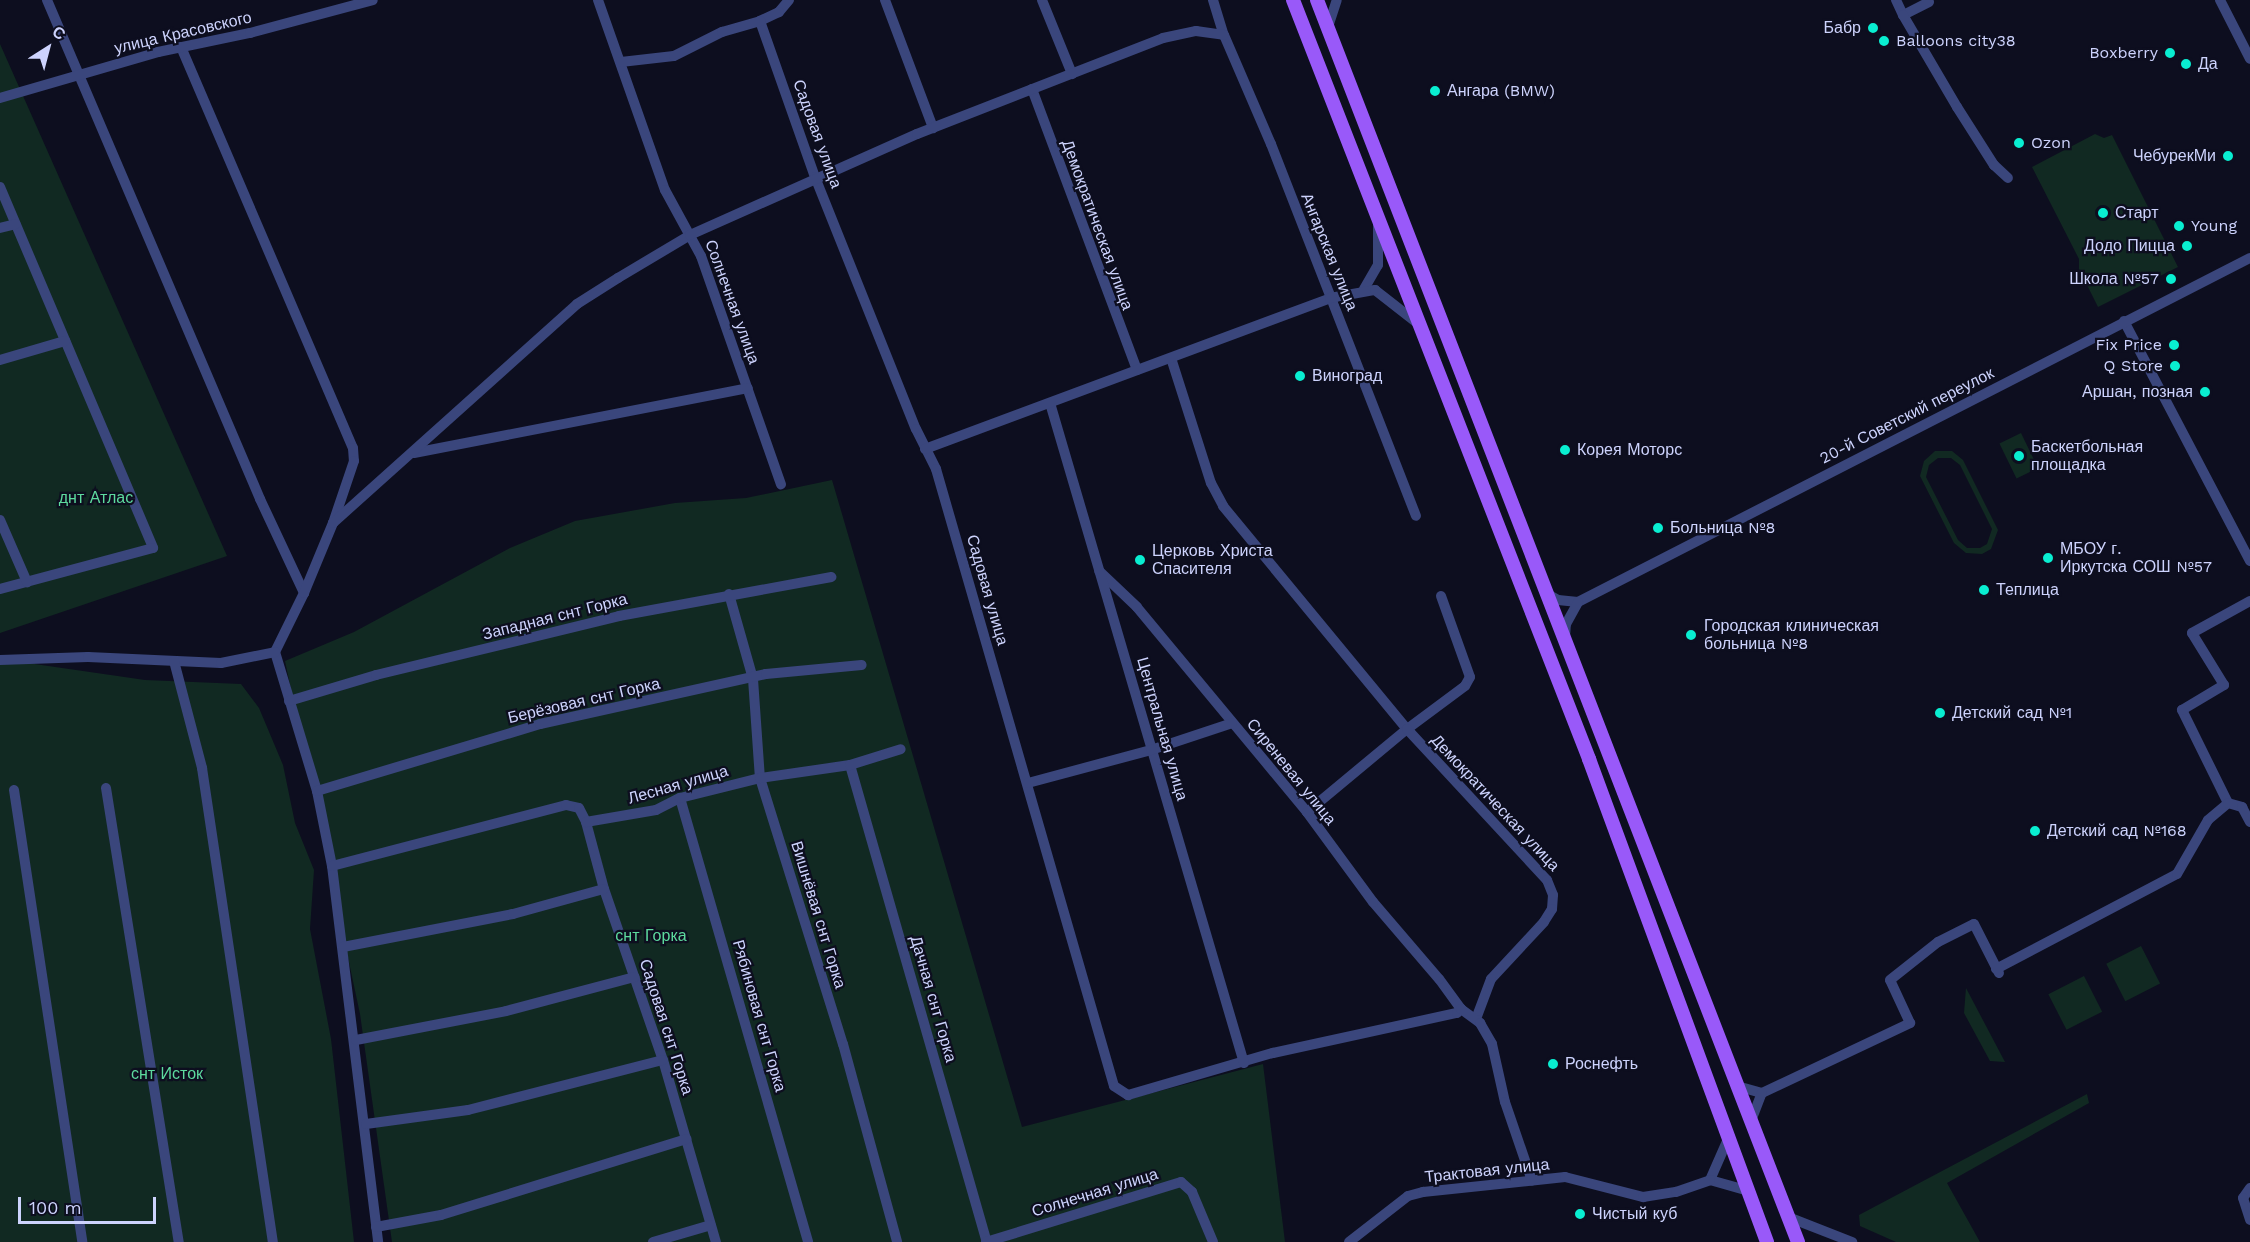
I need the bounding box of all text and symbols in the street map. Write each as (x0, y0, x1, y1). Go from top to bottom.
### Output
street label: улица Красовского (112, 8, 254, 58)
north arrow (18, 18, 78, 78)
place label: Бабр (1824, 18, 1861, 38)
marker: Бабр (1866, 21, 1880, 35)
text: С (49, 22, 69, 44)
place label: Balloons city38 (1896, 31, 2016, 51)
marker: Balloons city38 (1877, 34, 1891, 48)
place label: Boxberry (2089, 43, 2158, 63)
marker: Boxberry (2163, 46, 2177, 60)
place label: Да (2198, 54, 2218, 74)
marker: Да (2179, 57, 2193, 71)
street label: Садовая улица (788, 77, 846, 191)
place label: Ангара (BMW) (1447, 81, 1555, 101)
marker: Ангара (BMW) (1428, 84, 1442, 98)
place label: Ozon (2031, 133, 2071, 153)
marker: Ozon (2012, 136, 2026, 150)
street label: Демократическая улица (1057, 137, 1137, 313)
place label: ЧебурекМи (2133, 146, 2216, 166)
marker: ЧебурекМи (2221, 149, 2235, 163)
street label: Ангарская улица (1297, 190, 1361, 314)
place label: Старт (2115, 203, 2158, 223)
marker: Старт (2096, 206, 2110, 220)
place label: Young (2191, 216, 2237, 236)
marker: Young (2172, 219, 2186, 233)
place label: Додо Пицца (2084, 236, 2175, 256)
street label: Солнечная улица (701, 237, 763, 367)
marker: Додо Пицца (2180, 239, 2194, 253)
place label: Школа №57 (2069, 269, 2159, 289)
marker: Школа №57 (2164, 272, 2178, 286)
place label: Fix Price (2095, 335, 2162, 355)
marker: Fix Price (2167, 338, 2181, 352)
place label: Q Store (2104, 356, 2163, 376)
marker: Q Store (2168, 359, 2182, 373)
street label: 20-й Советский переулок (1817, 364, 1997, 468)
place label: Виноград (1312, 366, 1382, 386)
marker: Виноград (1293, 369, 1307, 383)
place label: Аршан, позная (2082, 382, 2193, 402)
marker: Аршан, позная (2198, 385, 2212, 399)
place label: Баскетбольная площадка (2031, 437, 2143, 475)
place label: Корея Моторс (1577, 440, 1682, 460)
marker: Корея Моторс (1558, 443, 1572, 457)
marker: Баскетбольная площадка (2012, 449, 2026, 463)
park label: днт Атлас (59, 488, 133, 508)
place label: Больница №8 (1670, 518, 1775, 538)
marker: Больница №8 (1651, 521, 1665, 535)
street label: Садовая улица (962, 532, 1012, 648)
place label: МБОУ г. Иркутска СОШ №57 (2060, 539, 2212, 577)
place label: Церковь Христа Спасителя (1152, 541, 1273, 579)
marker: МБОУ г. Иркутска СОШ №57 (2041, 551, 2055, 565)
marker: Церковь Христа Спасителя (1133, 553, 1147, 567)
place label: Теплица (1996, 580, 2059, 600)
marker: Теплица (1977, 583, 1991, 597)
street label: Западная снт Горка (481, 590, 629, 644)
place label: Городская клиническая больница №8 (1704, 616, 1879, 654)
marker: Городская клиническая больница №8 (1682, 626, 1700, 644)
street label: Центральная улица (1132, 655, 1192, 803)
street label: Берёзовая снт Горка (506, 674, 662, 728)
place label: Детский сад №1 (1952, 703, 2072, 723)
marker: Детский сад №1 (1933, 706, 1947, 720)
street label: Сиреневая улица (1242, 715, 1340, 829)
street label: Демократическая улица (1427, 731, 1563, 875)
street label: Лесная улица (626, 762, 730, 808)
place label: Детский сад №168 (2047, 821, 2187, 841)
marker: Детский сад №168 (2028, 824, 2042, 838)
street label: Вишнёвая снт Горка (786, 839, 850, 991)
park label: снт Горка (615, 926, 687, 946)
street label: Дачная снт Горка (906, 933, 960, 1065)
street label: Рябиновая снт Горка (728, 938, 790, 1094)
street label: Садовая снт Горка (635, 957, 697, 1097)
place label: Роснефть (1565, 1054, 1638, 1074)
marker: Роснефть (1546, 1057, 1560, 1071)
park label: снт Исток (131, 1064, 203, 1084)
street label: Трактовая улица (1424, 1155, 1550, 1187)
street label: Солнечная улица (1030, 1165, 1160, 1221)
scale bar (21, 1185, 159, 1223)
text: 100 m (29, 1197, 82, 1218)
place label: Чистый куб (1592, 1204, 1677, 1224)
marker: Чистый куб (1573, 1207, 1587, 1221)

